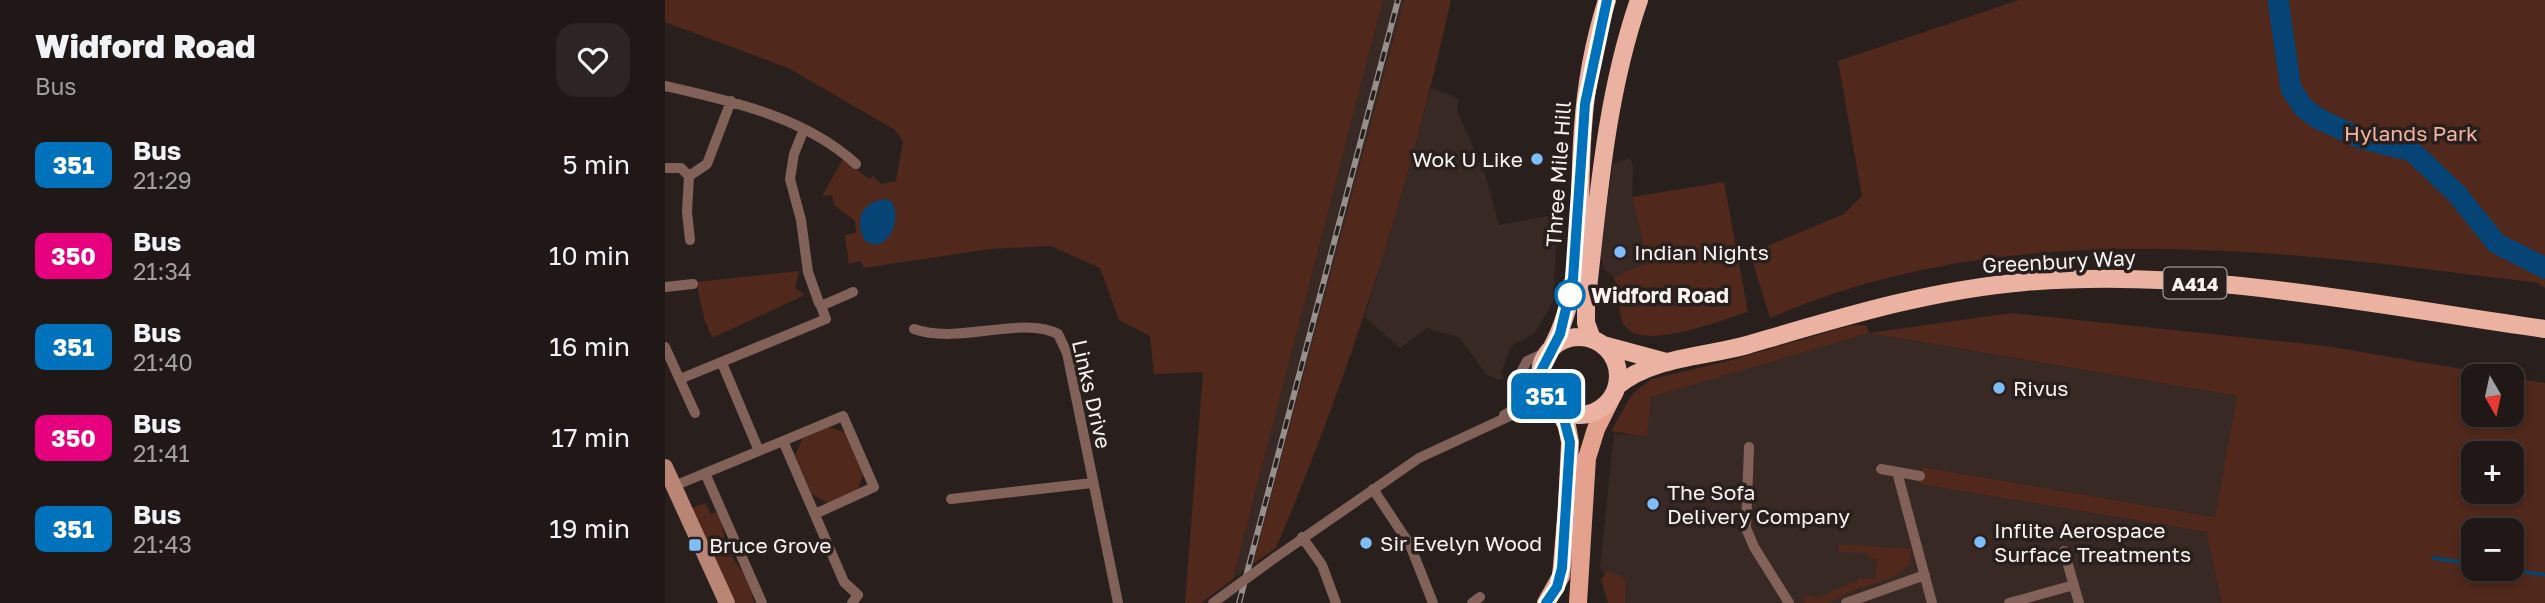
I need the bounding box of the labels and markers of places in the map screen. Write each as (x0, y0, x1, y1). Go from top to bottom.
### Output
place label: Wok U Like (1412, 146, 1523, 172)
marker: Wok U Like (1529, 151, 1545, 167)
place label: Indian Nights (1634, 239, 1769, 265)
marker: Indian Nights (1612, 244, 1628, 260)
marker: Widford Road (1555, 280, 1585, 310)
place label: Widford Road (1591, 282, 1729, 308)
place label: Rivus (2013, 375, 2069, 401)
marker: Rivus (1991, 380, 2007, 396)
place label: The Sofa Delivery Company (1667, 479, 1850, 529)
marker: The Sofa Delivery Company (1645, 496, 1661, 512)
place label: Inflite Aerospace Surface Treatments (1994, 517, 2191, 567)
place label: Sir Evelyn Wood (1380, 530, 1542, 556)
place label: Bruce Grove (709, 532, 831, 558)
marker: Inflite Aerospace Surface Treatments (1972, 534, 1988, 550)
marker: Sir Evelyn Wood (1358, 535, 1374, 551)
marker: Bruce Grove (687, 537, 703, 553)

